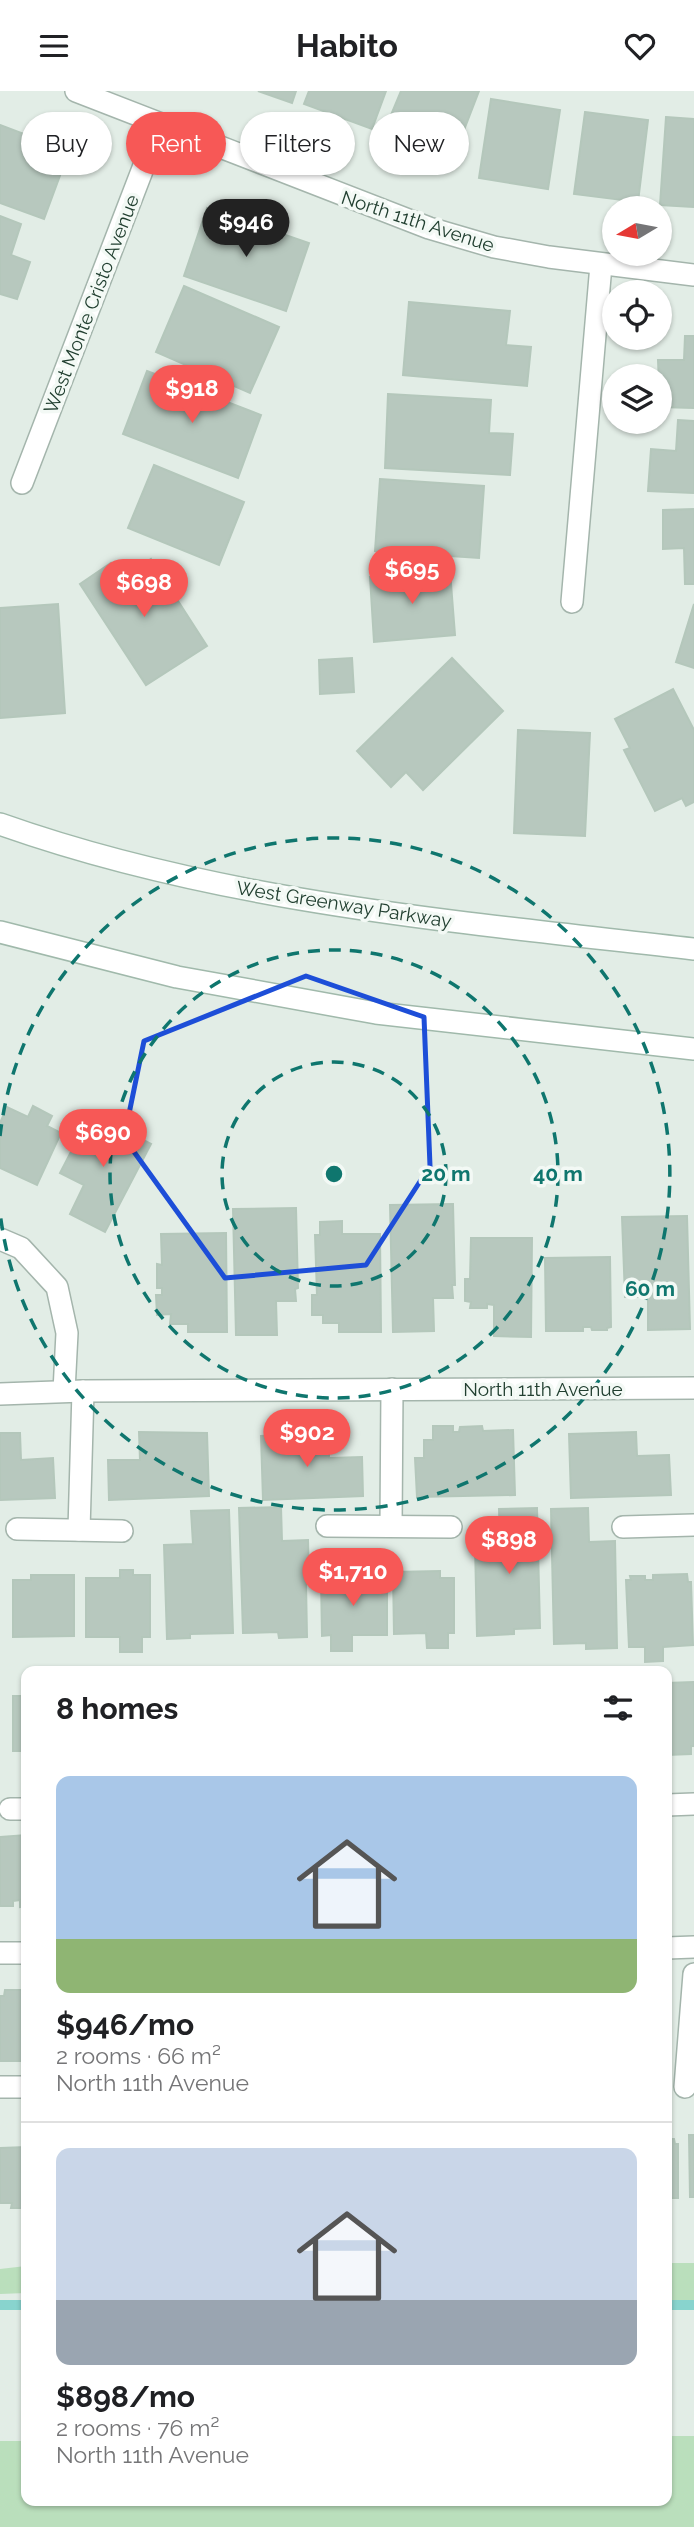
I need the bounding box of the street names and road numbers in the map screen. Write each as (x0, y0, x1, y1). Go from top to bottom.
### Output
street label: North 11th Avenue (339, 186, 497, 256)
street label: West Monte Cristo Avenue (39, 191, 143, 417)
street label: West Greenway Parkway (235, 876, 453, 932)
street label: North 11th Avenue (463, 1378, 623, 1400)

